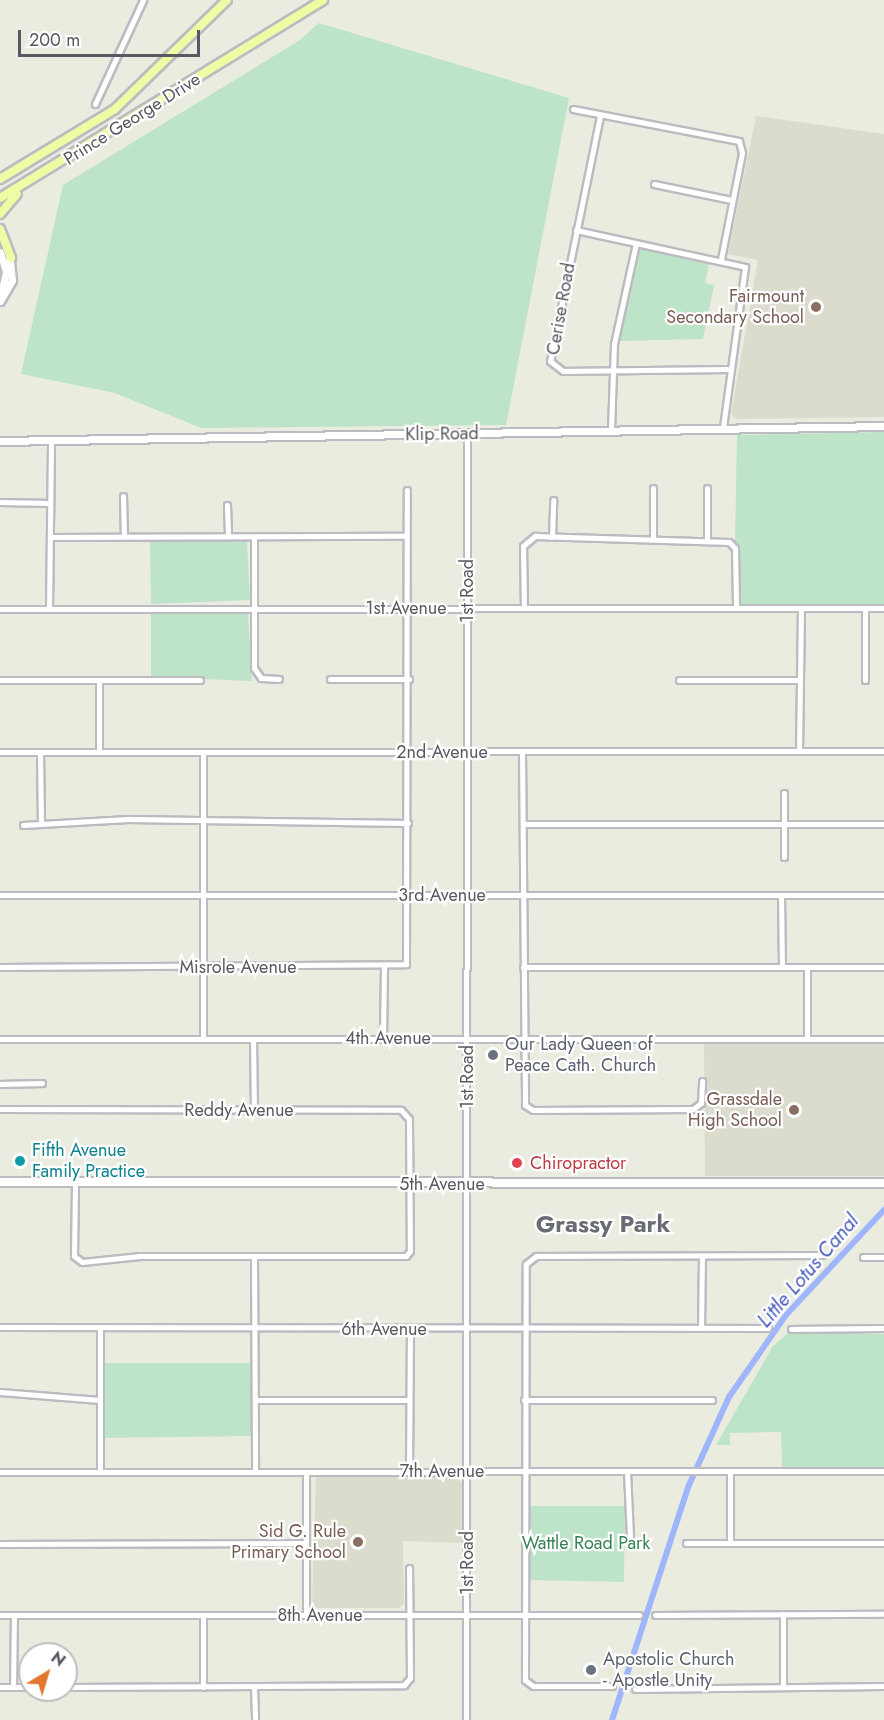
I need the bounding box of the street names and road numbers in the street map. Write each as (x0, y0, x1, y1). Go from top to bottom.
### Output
street label: Prince George Drive (60, 68, 204, 170)
street label: Cerise Road (542, 261, 580, 357)
street label: Klip Road (405, 423, 479, 445)
street label: 1st Road (456, 559, 478, 623)
street label: 1st Avenue (365, 597, 447, 619)
street label: 2nd Avenue (396, 741, 488, 763)
street label: 3rd Avenue (398, 884, 486, 906)
street label: Misrole Avenue (179, 956, 297, 978)
street label: 4th Avenue (345, 1027, 431, 1049)
street label: 1st Road (456, 1045, 478, 1109)
street label: Reddy Avenue (184, 1099, 294, 1121)
street label: 5th Avenue (399, 1173, 485, 1195)
street label: 6th Avenue (341, 1318, 427, 1340)
street label: 7th Avenue (400, 1460, 484, 1482)
street label: 1st Road (456, 1531, 478, 1595)
street label: 8th Avenue (277, 1604, 363, 1626)

